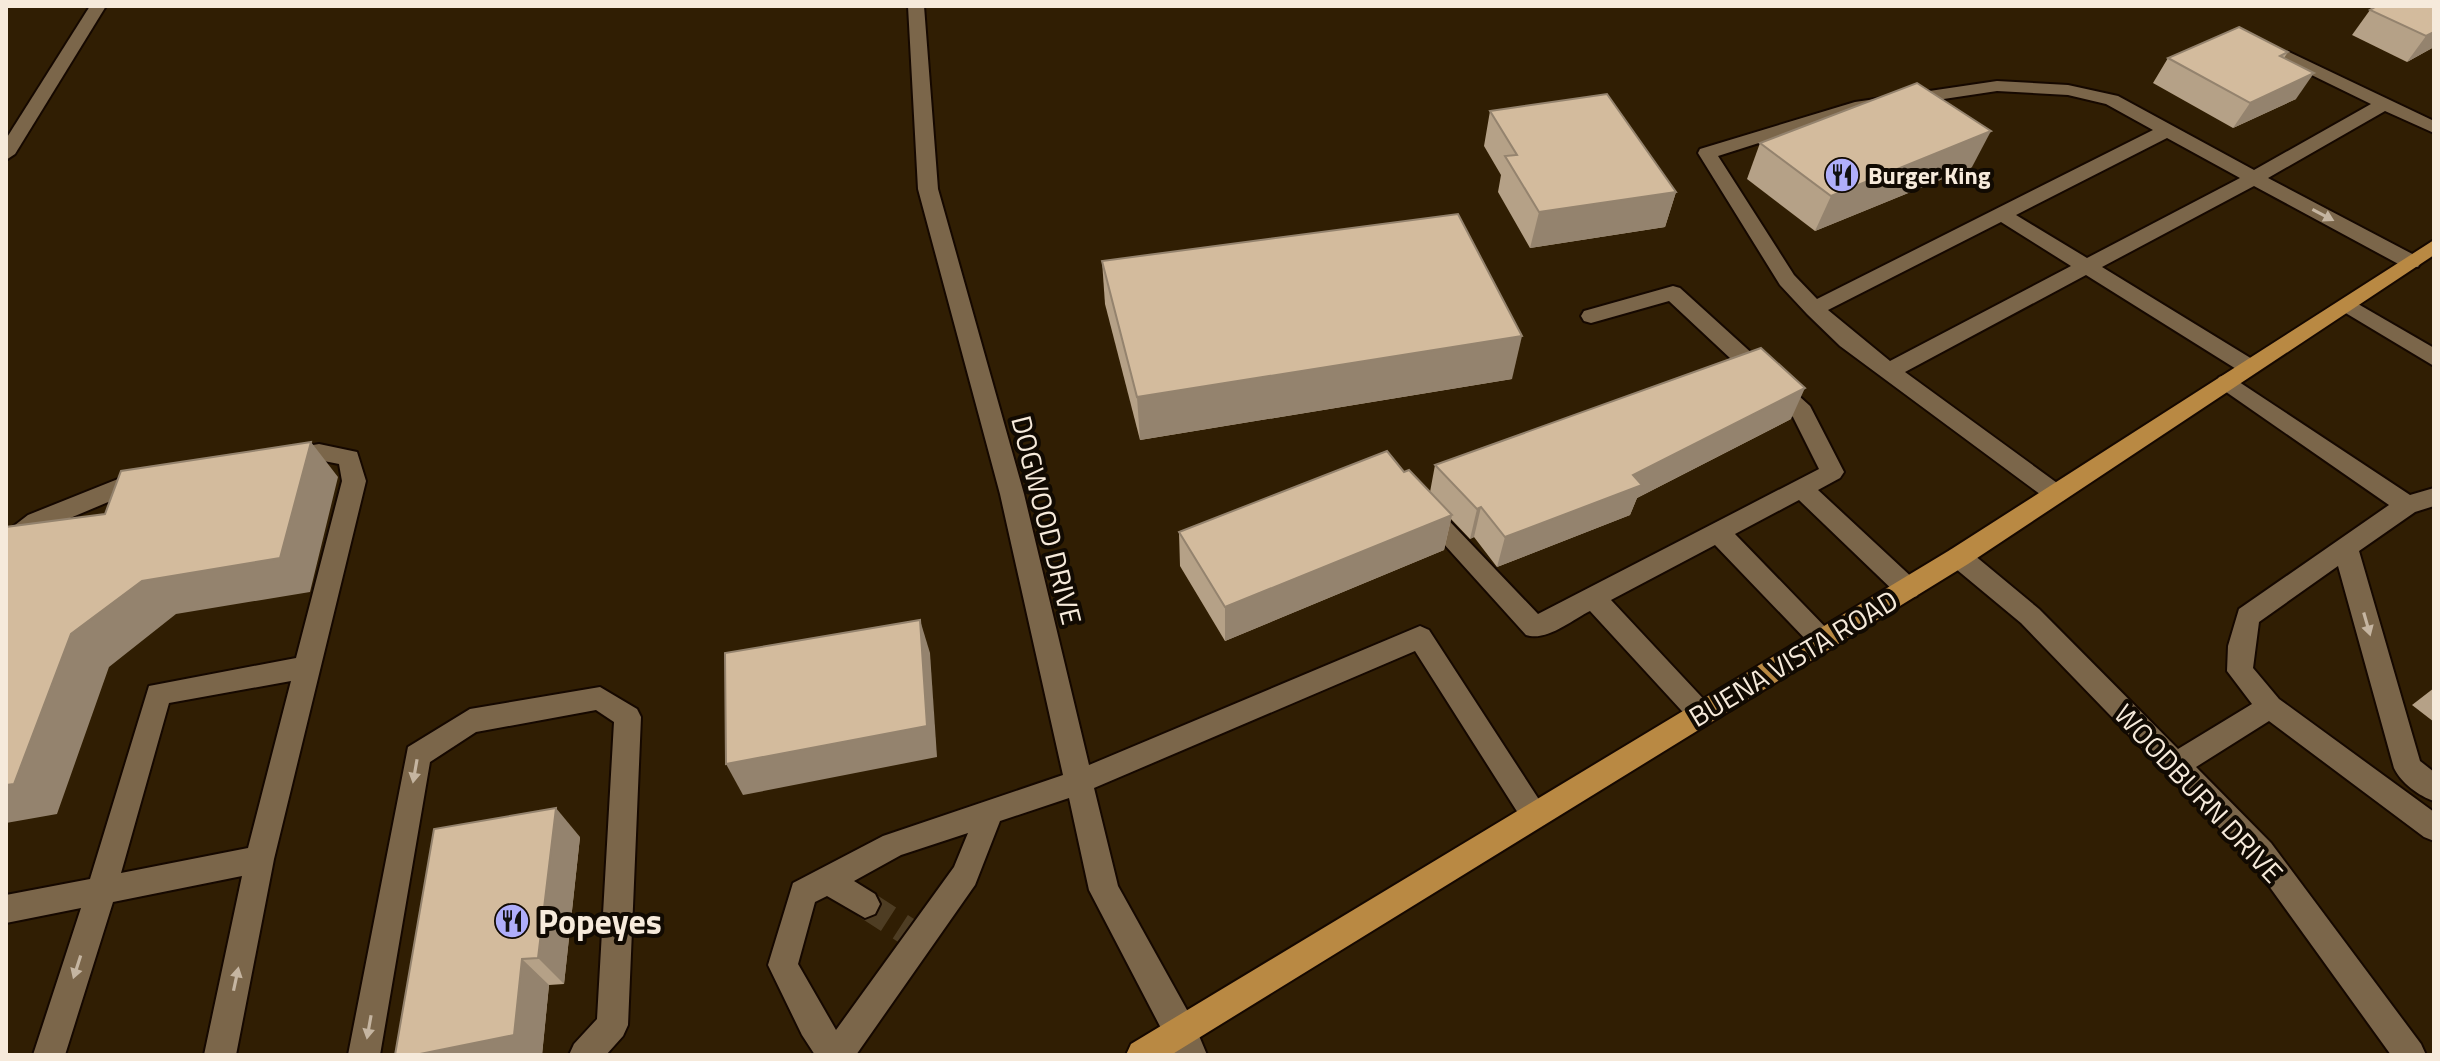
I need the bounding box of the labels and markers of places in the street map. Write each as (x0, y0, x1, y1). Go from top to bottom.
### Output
restaurant icon: Burger King (1823, 156, 1861, 194)
place label: Burger King (1868, 157, 1991, 193)
place label: Popeyes (538, 895, 662, 947)
restaurant icon: Popeyes (493, 902, 531, 940)

